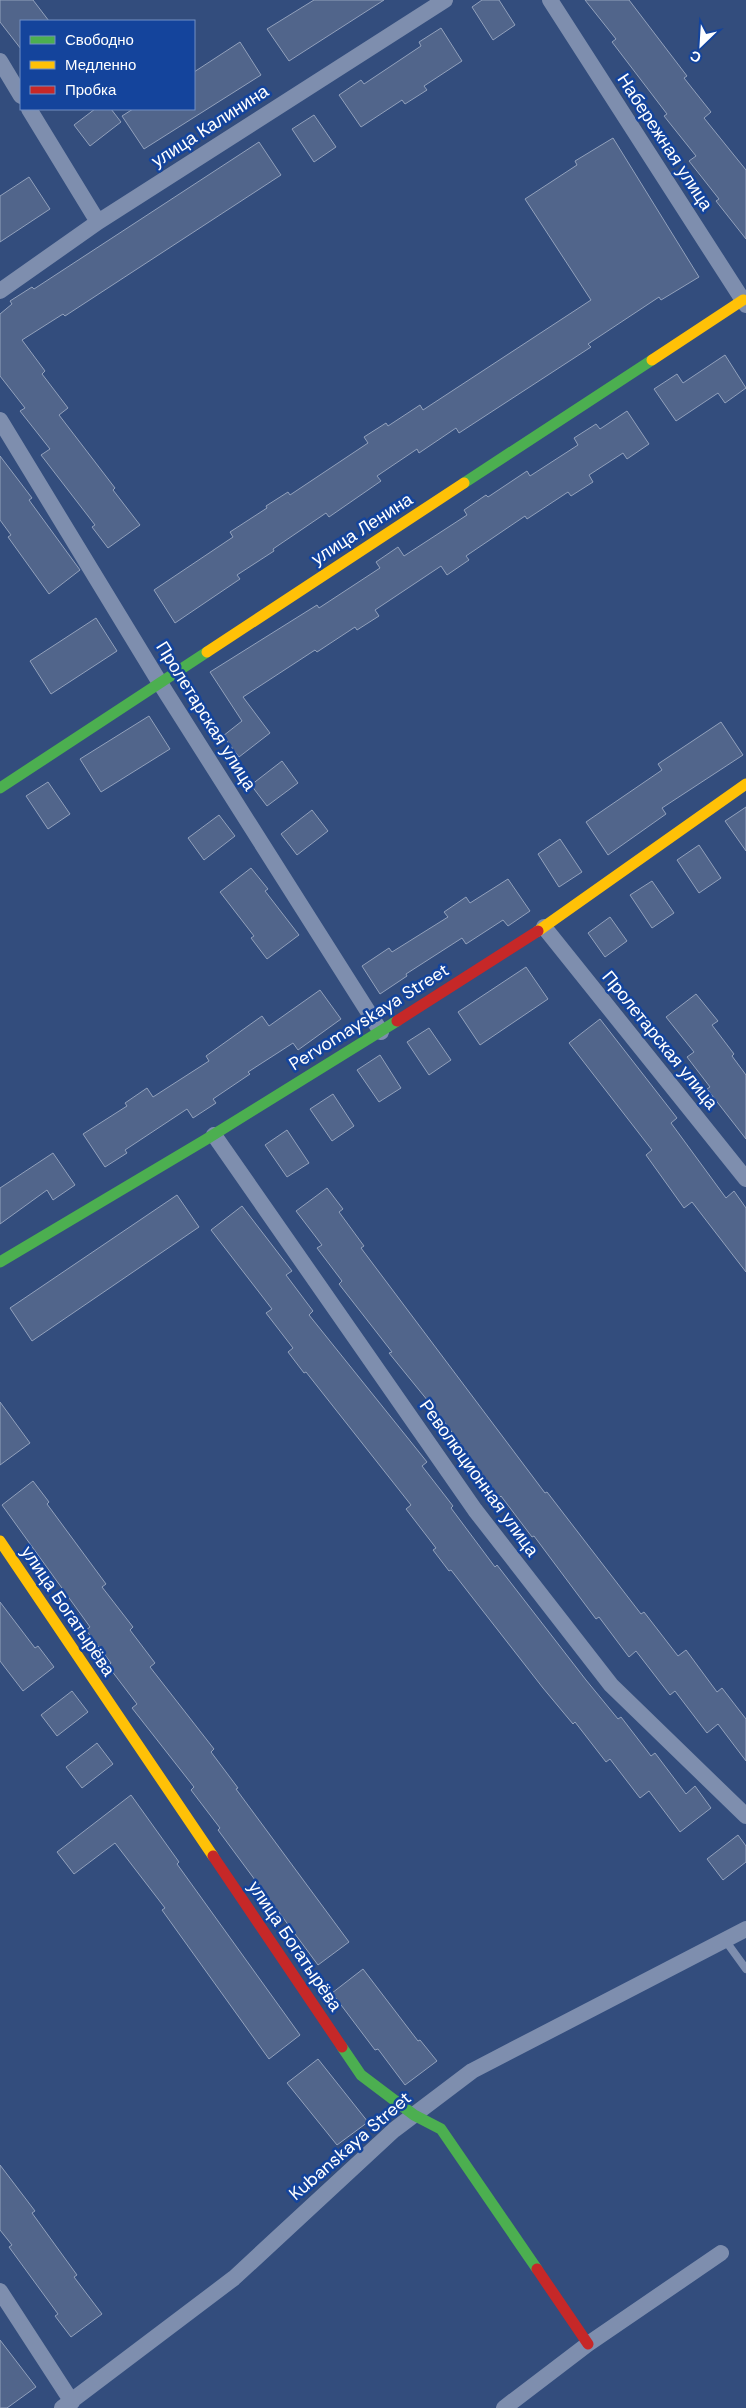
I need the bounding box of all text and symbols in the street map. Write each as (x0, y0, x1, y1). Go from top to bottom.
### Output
legend (20, 20, 195, 110)
north arrow (676, 20, 726, 70)
text: Свободно (65, 30, 134, 50)
text: С (687, 46, 704, 67)
text: Медленно (65, 55, 136, 75)
street label: Набережная улица (612, 69, 719, 216)
street label: улица Калинина (147, 79, 274, 173)
text: Пробка (65, 80, 117, 100)
street label: улица Ленина (307, 487, 418, 571)
street label: Пролетарская улица (150, 637, 262, 796)
street label: Pervomayskaya Street (285, 958, 453, 1076)
street label: Пролетарская улица (597, 966, 724, 1115)
street label: Революционная улица (414, 1395, 545, 1562)
street label: улица Богатырёва (15, 1541, 121, 1682)
street label: улица Богатырёва (242, 1876, 348, 2017)
street label: Kubanskaya Street (284, 2086, 416, 2206)

